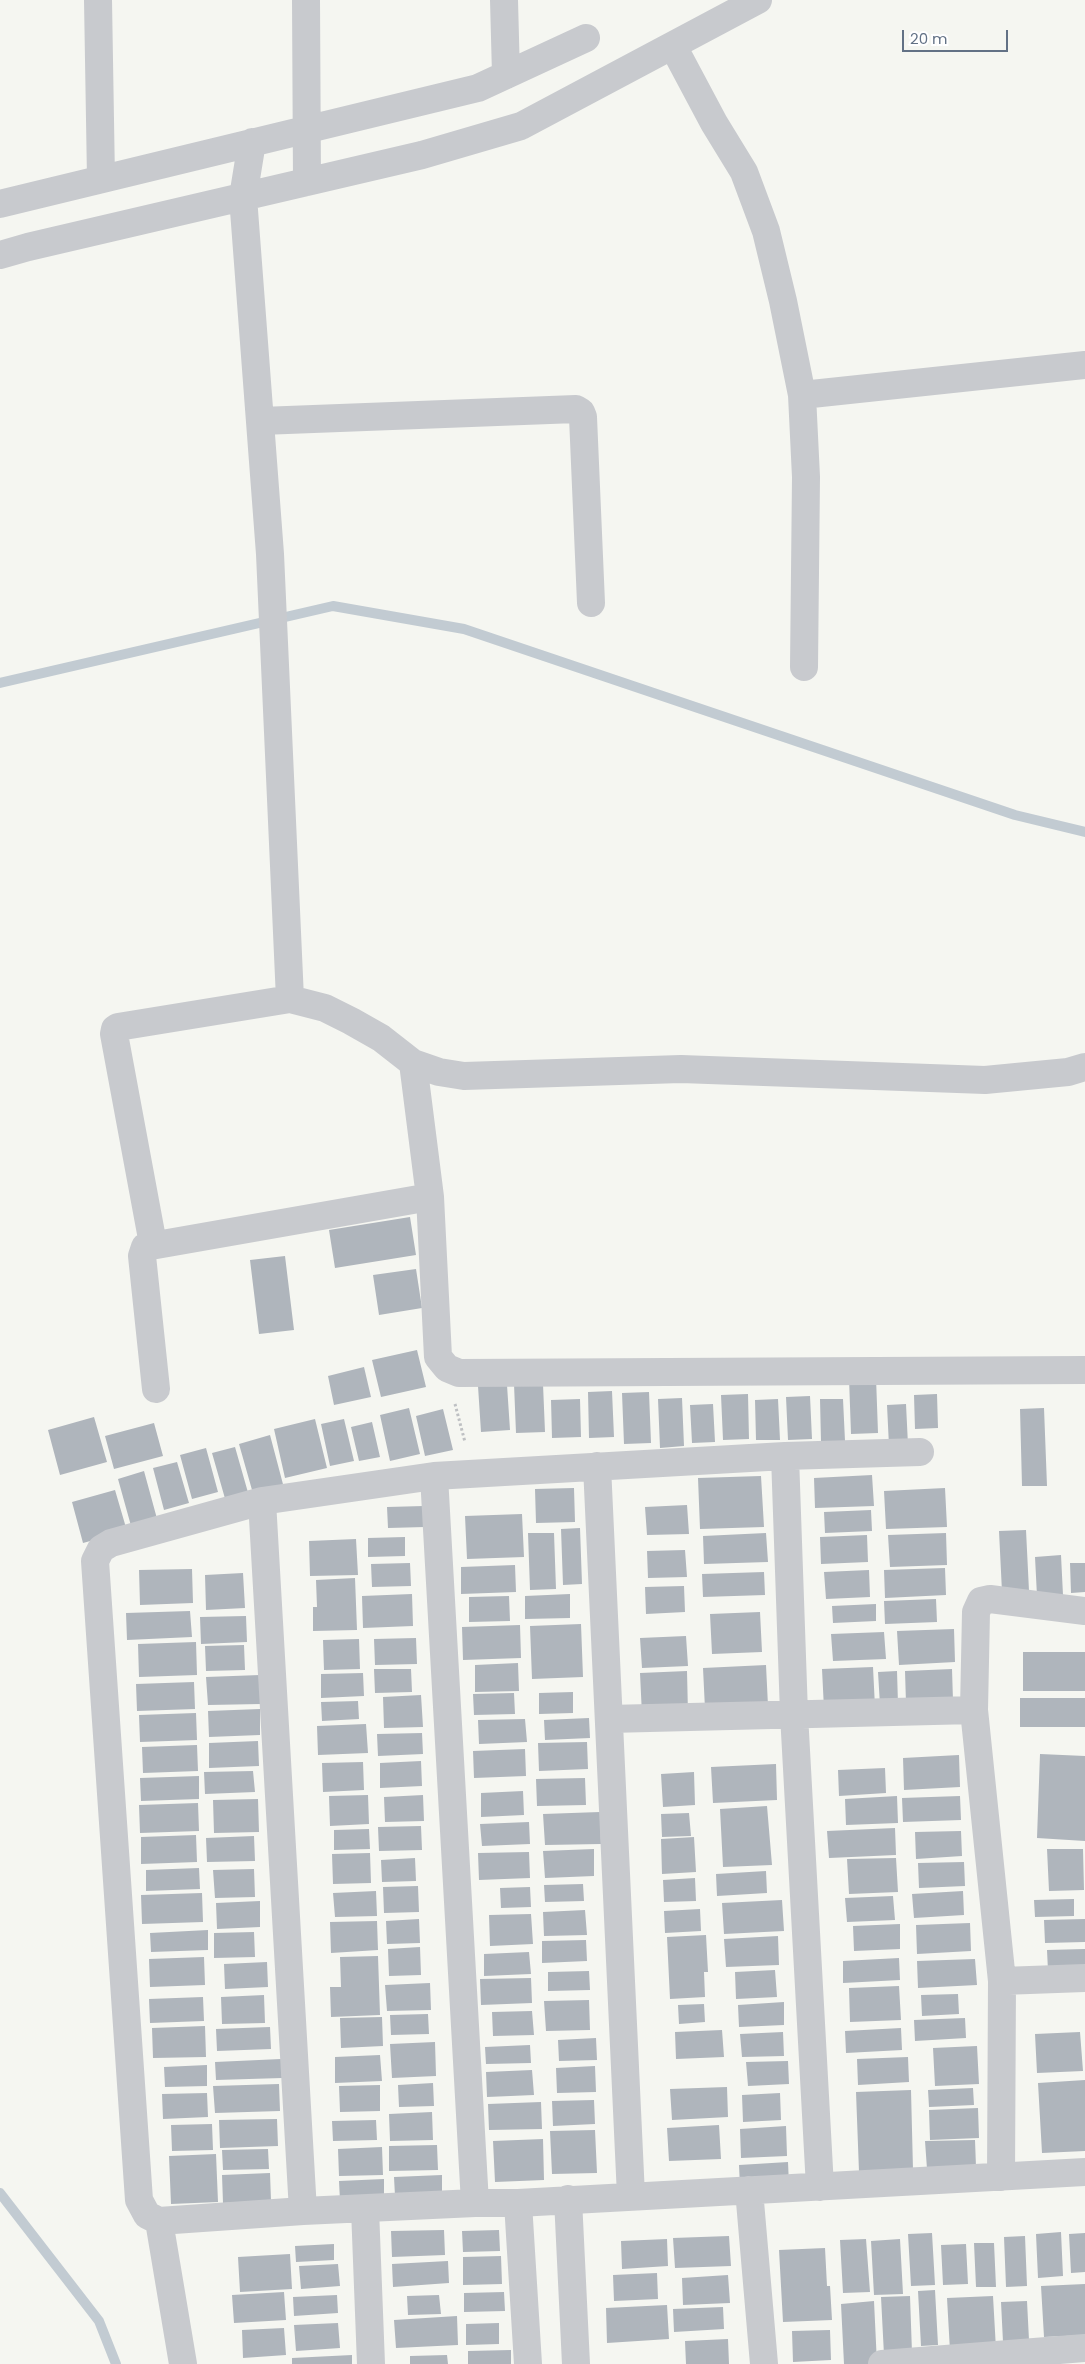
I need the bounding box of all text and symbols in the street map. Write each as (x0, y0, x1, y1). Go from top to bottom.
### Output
scale bar (905, 20, 1011, 52)
text: 20 m (910, 28, 948, 49)

